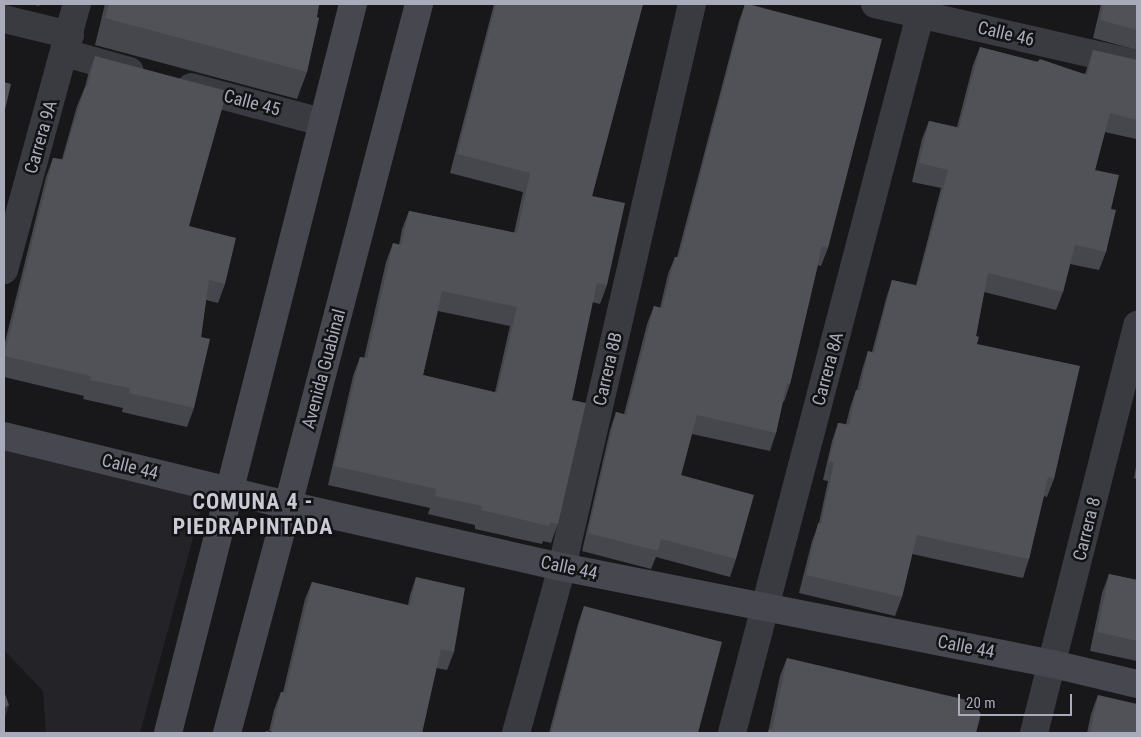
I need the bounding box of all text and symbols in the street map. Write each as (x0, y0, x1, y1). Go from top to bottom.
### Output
street label: Calle 46 (976, 17, 1036, 51)
street label: Calle 45 (221, 85, 283, 121)
street label: Carrera 9A (20, 98, 62, 176)
street label: Avenida Guabinal (298, 307, 350, 431)
street label: Carrera 8B (589, 330, 627, 408)
street label: Carrera 8A (808, 330, 848, 408)
street label: Calle 44 (100, 450, 160, 484)
district label: COMUNA 4 - PIEDRAPINTADA (171, 488, 335, 540)
street label: Carrera 8 (1069, 495, 1105, 563)
street label: Calle 44 (539, 551, 599, 585)
street label: Calle 44 (936, 631, 996, 663)
scale bar (961, 684, 1075, 716)
text: 20 m (966, 694, 996, 712)

